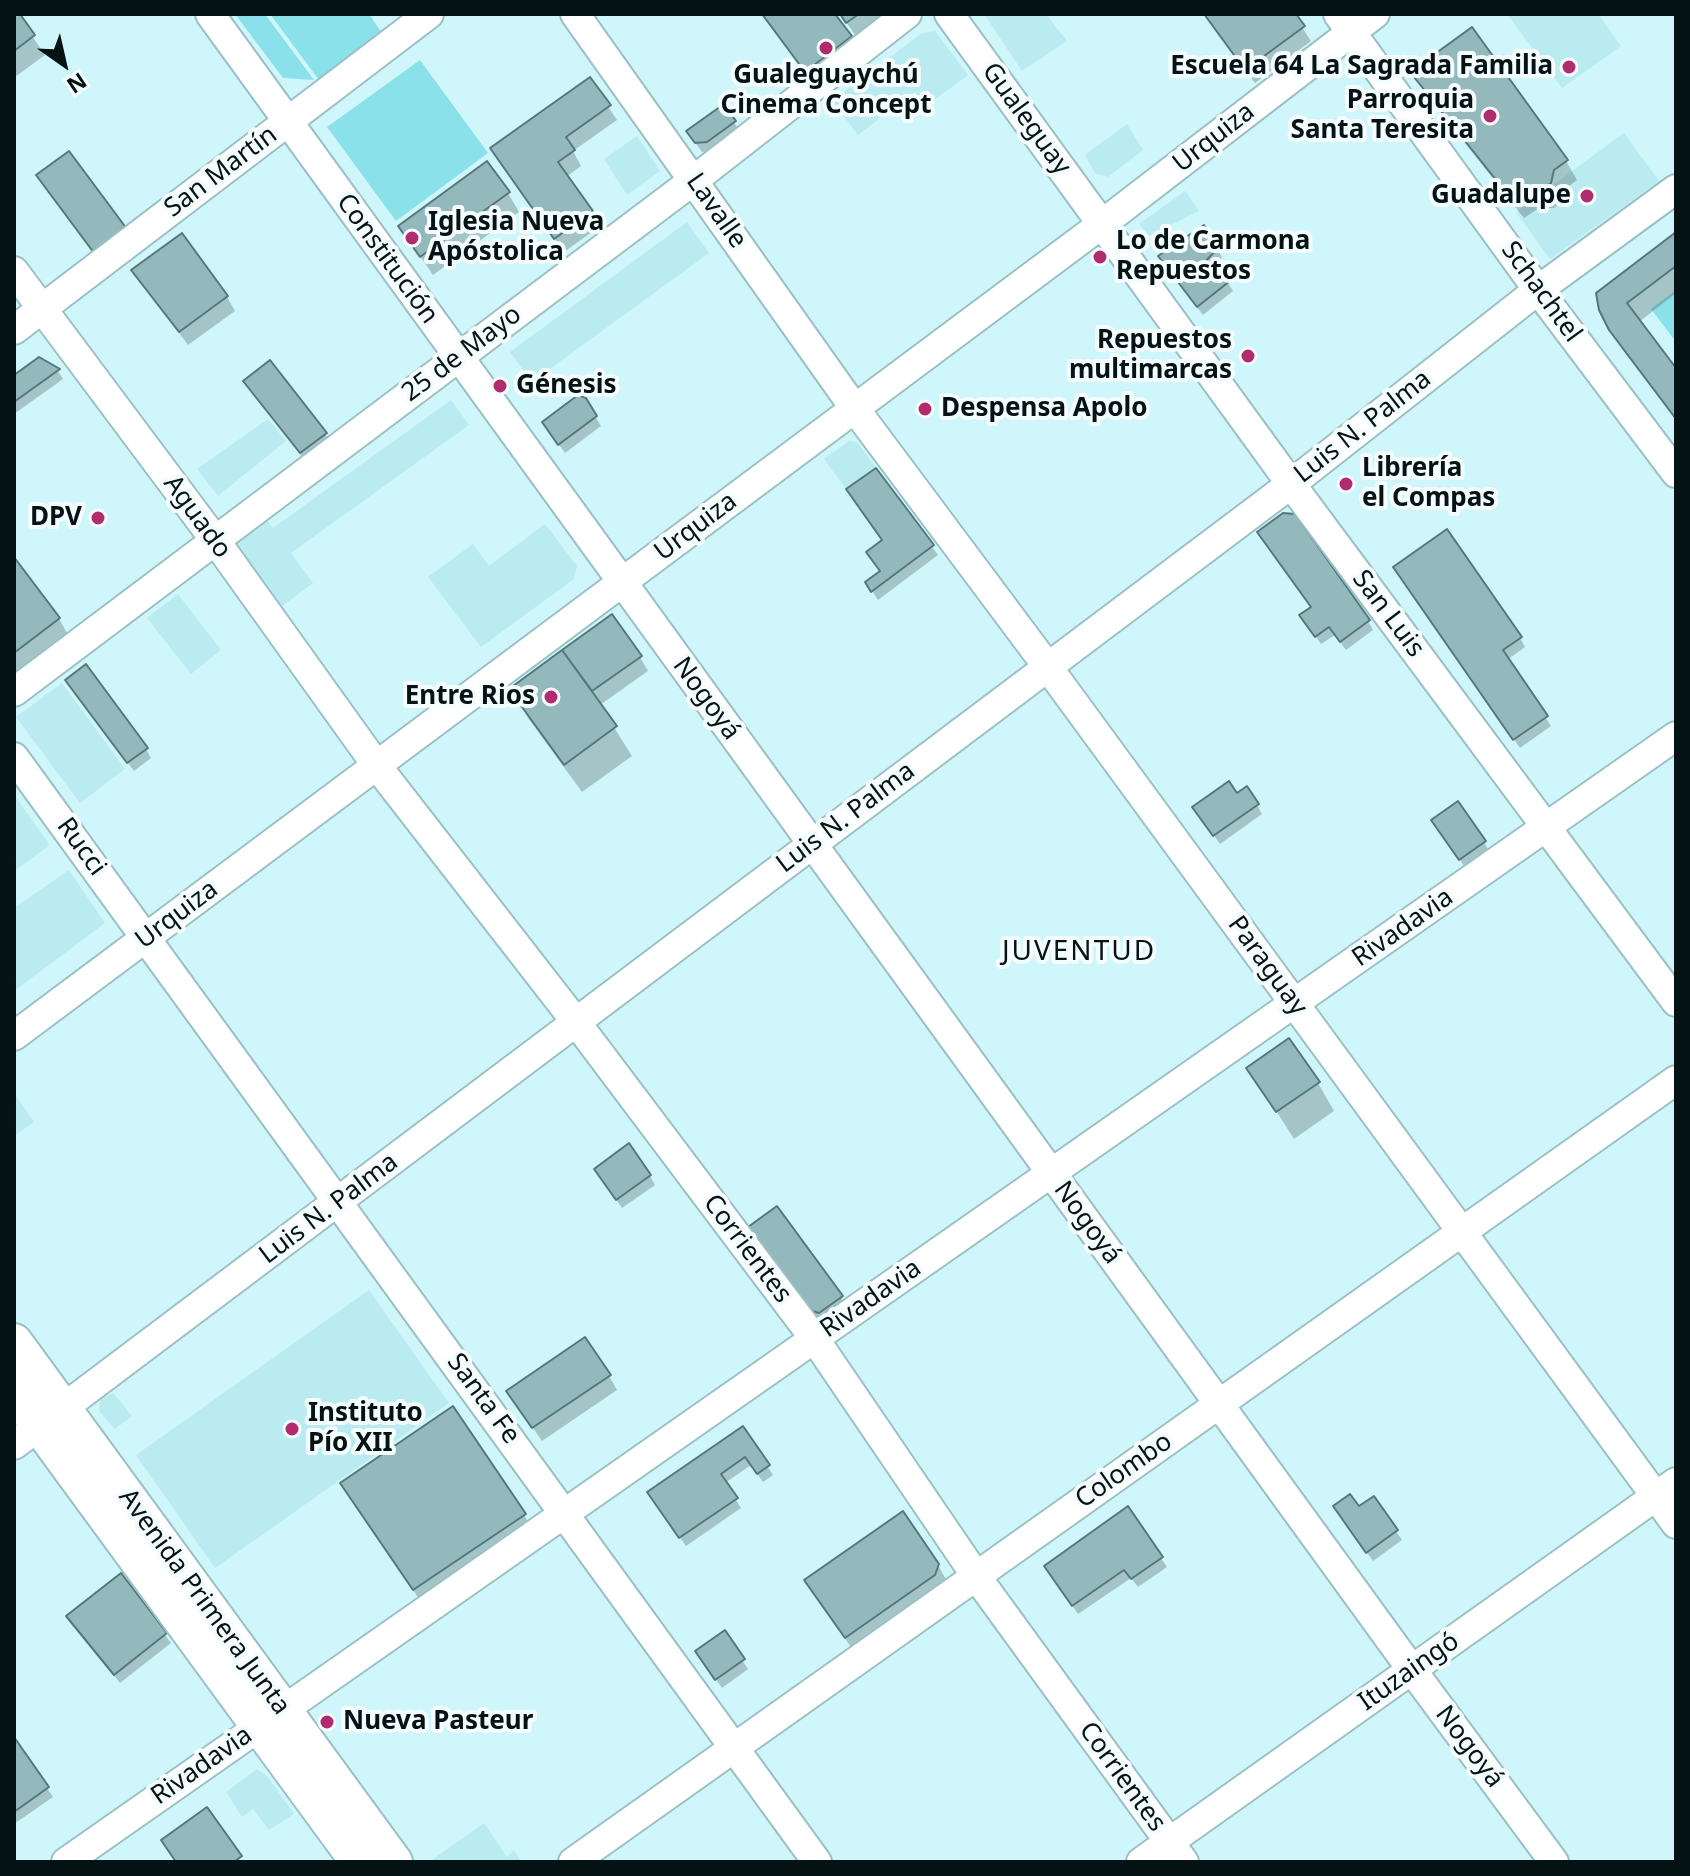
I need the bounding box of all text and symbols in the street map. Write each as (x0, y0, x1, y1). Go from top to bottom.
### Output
north arrow (24, 24, 104, 104)
marker: Gualeguaychú Cinema Concept (817, 39, 835, 57)
place label: Escuela 64 La Sagrada Familia (1170, 51, 1553, 83)
street label: Gualeguay (975, 57, 1077, 181)
marker: Escuela 64 La Sagrada Familia (1560, 58, 1578, 76)
place label: Gualeguaychú Cinema Concept (720, 60, 932, 122)
text: N (62, 66, 93, 101)
place label: Parroquia Santa Teresita (1291, 85, 1474, 146)
street label: Urquiza (1167, 97, 1261, 179)
marker: Parroquia Santa Teresita (1481, 107, 1499, 125)
street label: San Martín (159, 120, 283, 224)
street label: Lavalle (679, 168, 753, 254)
place label: Guadalupe (1431, 180, 1571, 212)
marker: Guadalupe (1578, 187, 1596, 205)
street label: Constitución (329, 188, 445, 330)
place label: Iglesia Nueva Apóstolica (428, 207, 604, 268)
place label: Lo de Carmona Repuestos (1116, 226, 1310, 288)
marker: Iglesia Nueva Apóstolica (403, 229, 421, 247)
street label: Schachtel (1494, 236, 1588, 348)
marker: Lo de Carmona Repuestos (1091, 248, 1109, 266)
street label: 25 de Mayo (396, 299, 528, 409)
place label: Repuestos multimarcas (1069, 325, 1232, 386)
marker: Repuestos multimarcas (1239, 347, 1257, 365)
street label: Luis N. Palma (1288, 364, 1438, 490)
place label: Génesis (516, 370, 617, 402)
marker: Génesis (491, 377, 509, 395)
place label: Despensa Apolo (941, 393, 1148, 425)
marker: Despensa Apolo (916, 400, 934, 418)
place label: Librería el Compas (1362, 453, 1495, 514)
street label: Aguado (156, 469, 238, 565)
marker: Librería el Compas (1337, 475, 1355, 493)
street label: Urquiza (649, 486, 743, 568)
place label: DPV (30, 502, 82, 534)
marker: DPV (89, 509, 107, 527)
street label: San Luis (1345, 564, 1431, 664)
street label: Nogoyá (666, 652, 746, 746)
place label: Entre Rios (405, 681, 535, 713)
marker: Entre Rios (542, 688, 560, 706)
street label: Luis N. Palma (771, 756, 921, 880)
street label: Rucci (50, 812, 112, 882)
street label: Urquiza (130, 874, 224, 956)
street label: Rivadavia (1347, 882, 1459, 974)
street label: Paraguay (1221, 910, 1313, 1022)
district label: JUVENTUD (1002, 935, 1156, 969)
street label: Luis N. Palma (254, 1147, 404, 1271)
street label: Nogoyá (1047, 1176, 1127, 1270)
street label: Corrientes (696, 1189, 798, 1309)
street label: Rivadavia (815, 1253, 927, 1345)
street label: Santa Fe (440, 1348, 526, 1450)
place label: Instituto Pío XII (308, 1398, 423, 1460)
marker: Instituto Pío XII (283, 1420, 301, 1438)
street label: Colombo (1070, 1426, 1178, 1516)
street label: Avenida Primera Junta (112, 1483, 296, 1721)
street label: Ituzaingó (1353, 1626, 1465, 1718)
street label: Nogoyá (1428, 1700, 1510, 1794)
place label: Nueva Pasteur (343, 1706, 533, 1738)
marker: Nueva Pasteur (318, 1713, 336, 1731)
street label: Corrientes (1072, 1716, 1172, 1838)
street label: Rivadavia (146, 1720, 258, 1812)

